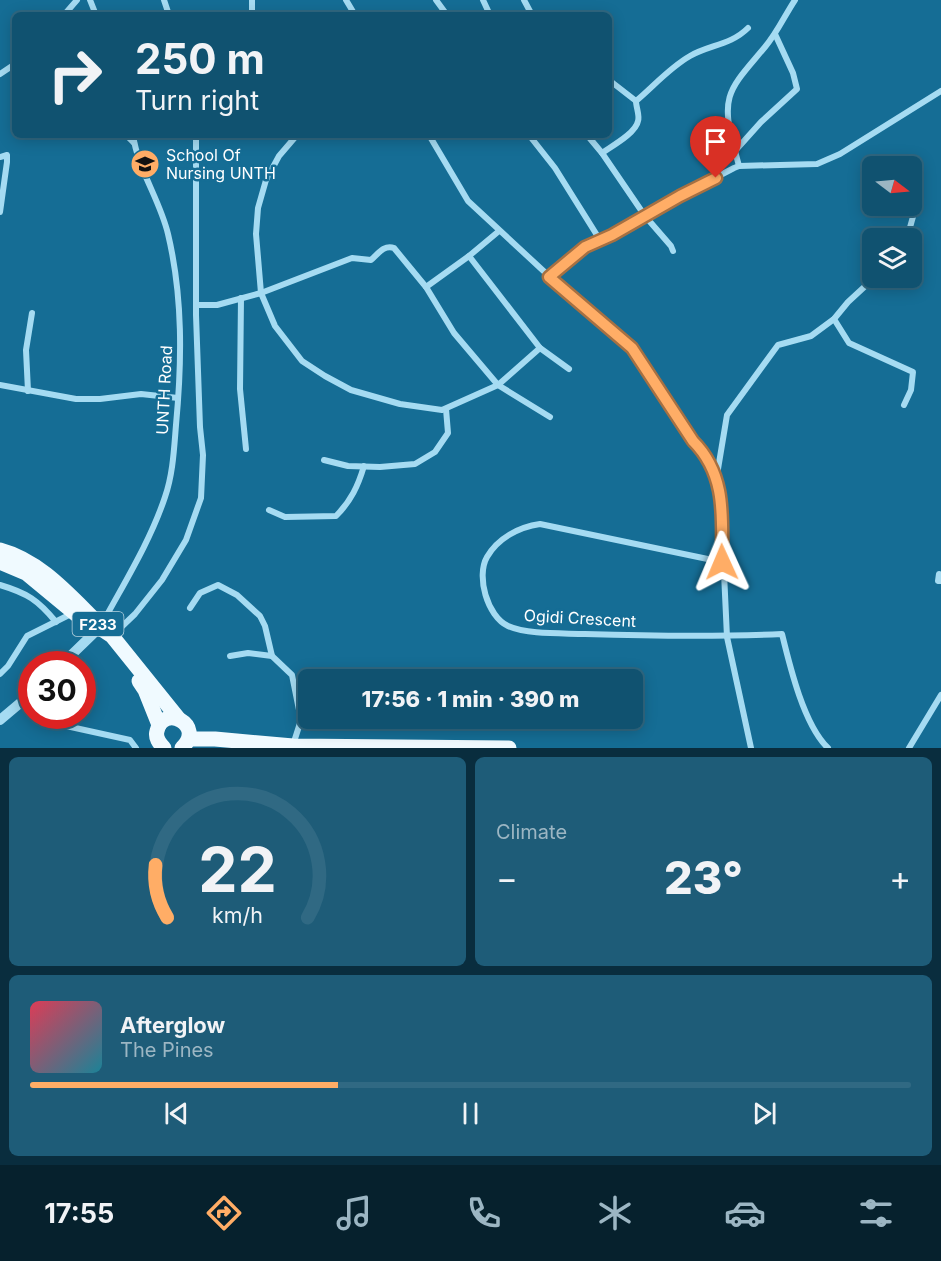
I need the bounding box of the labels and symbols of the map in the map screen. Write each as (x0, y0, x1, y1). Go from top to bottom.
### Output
pin (690, 116, 741, 178)
place label: School Of Nursing UNTH (166, 145, 276, 183)
school or university icon: School Of Nursing UNTH (129, 148, 161, 180)
north arrow (862, 156, 922, 216)
street label: UNTH Road (152, 345, 176, 435)
position arrow (690, 530, 754, 594)
street label: Ogidi Crescent (523, 605, 637, 631)
road number: F233 (72, 612, 124, 636)
speed limit sign: 30 (18, 651, 96, 729)

